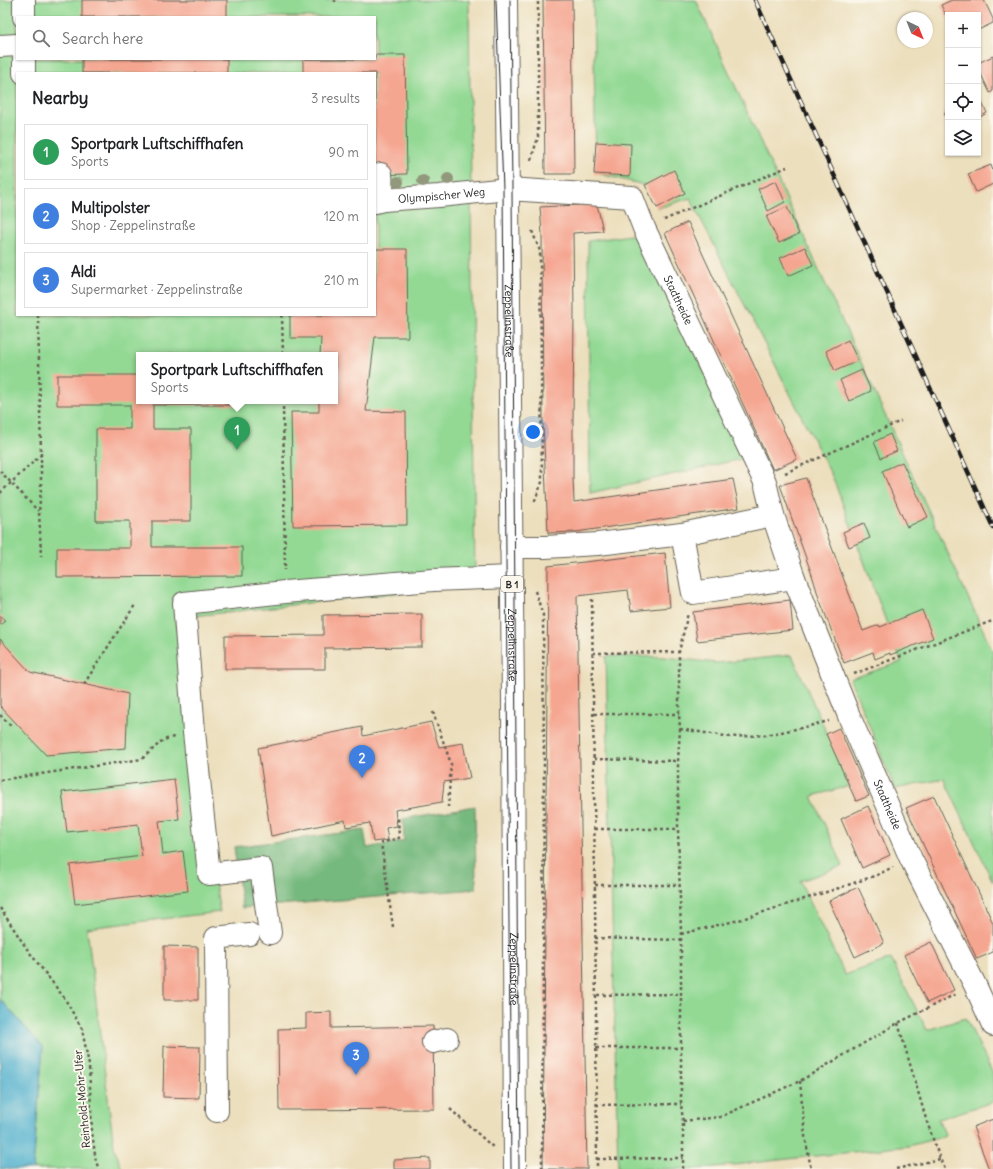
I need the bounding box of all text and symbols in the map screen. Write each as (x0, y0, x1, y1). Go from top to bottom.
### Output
north arrow (897, 12, 933, 48)
map controls (945, 12, 981, 156)
button: + (945, 12, 981, 48)
search box (16, 16, 376, 60)
icon: search (30, 27, 52, 49)
text: Search here (62, 29, 143, 48)
button: − (945, 48, 981, 84)
button: locate (945, 84, 981, 120)
text: Nearby (32, 87, 88, 109)
text: 3 results (311, 90, 360, 107)
button: layers (945, 120, 981, 156)
text: Sportpark Luftschiffhafen (71, 134, 243, 153)
text: 1 (43, 144, 49, 161)
text: 90 m (328, 144, 359, 161)
text: Sports (71, 153, 109, 170)
street label: Olympischer Weg (398, 184, 486, 206)
text: Multipolster (71, 198, 150, 217)
text: 2 (42, 208, 50, 225)
text: 120 m (324, 208, 359, 225)
text: Shop · Zeppelinstraße (71, 217, 196, 234)
text: Aldi (71, 262, 96, 281)
text: 3 (42, 272, 50, 289)
text: 210 m (324, 272, 359, 289)
street label: Stadtheide (661, 273, 696, 327)
text: Supermarket · Zeppelinstraße (71, 281, 243, 298)
street label: Zeppelinstraße (502, 284, 517, 358)
popup (136, 352, 338, 404)
text: Sportpark Luftschiffhafen (151, 360, 323, 379)
text: Sports (151, 379, 188, 396)
pin: 1 (224, 417, 250, 450)
your location (523, 422, 543, 442)
road number: B 1 (501, 576, 523, 592)
street label: Zeppelinstraße (505, 608, 520, 682)
pin: 2 (349, 745, 375, 778)
street label: Stadtheide (870, 777, 904, 832)
street label: Zeppelinstraße (507, 932, 521, 1006)
pin: 3 (343, 1042, 369, 1075)
street label: Reinhold-Mohr-Ufer (71, 1049, 93, 1149)

